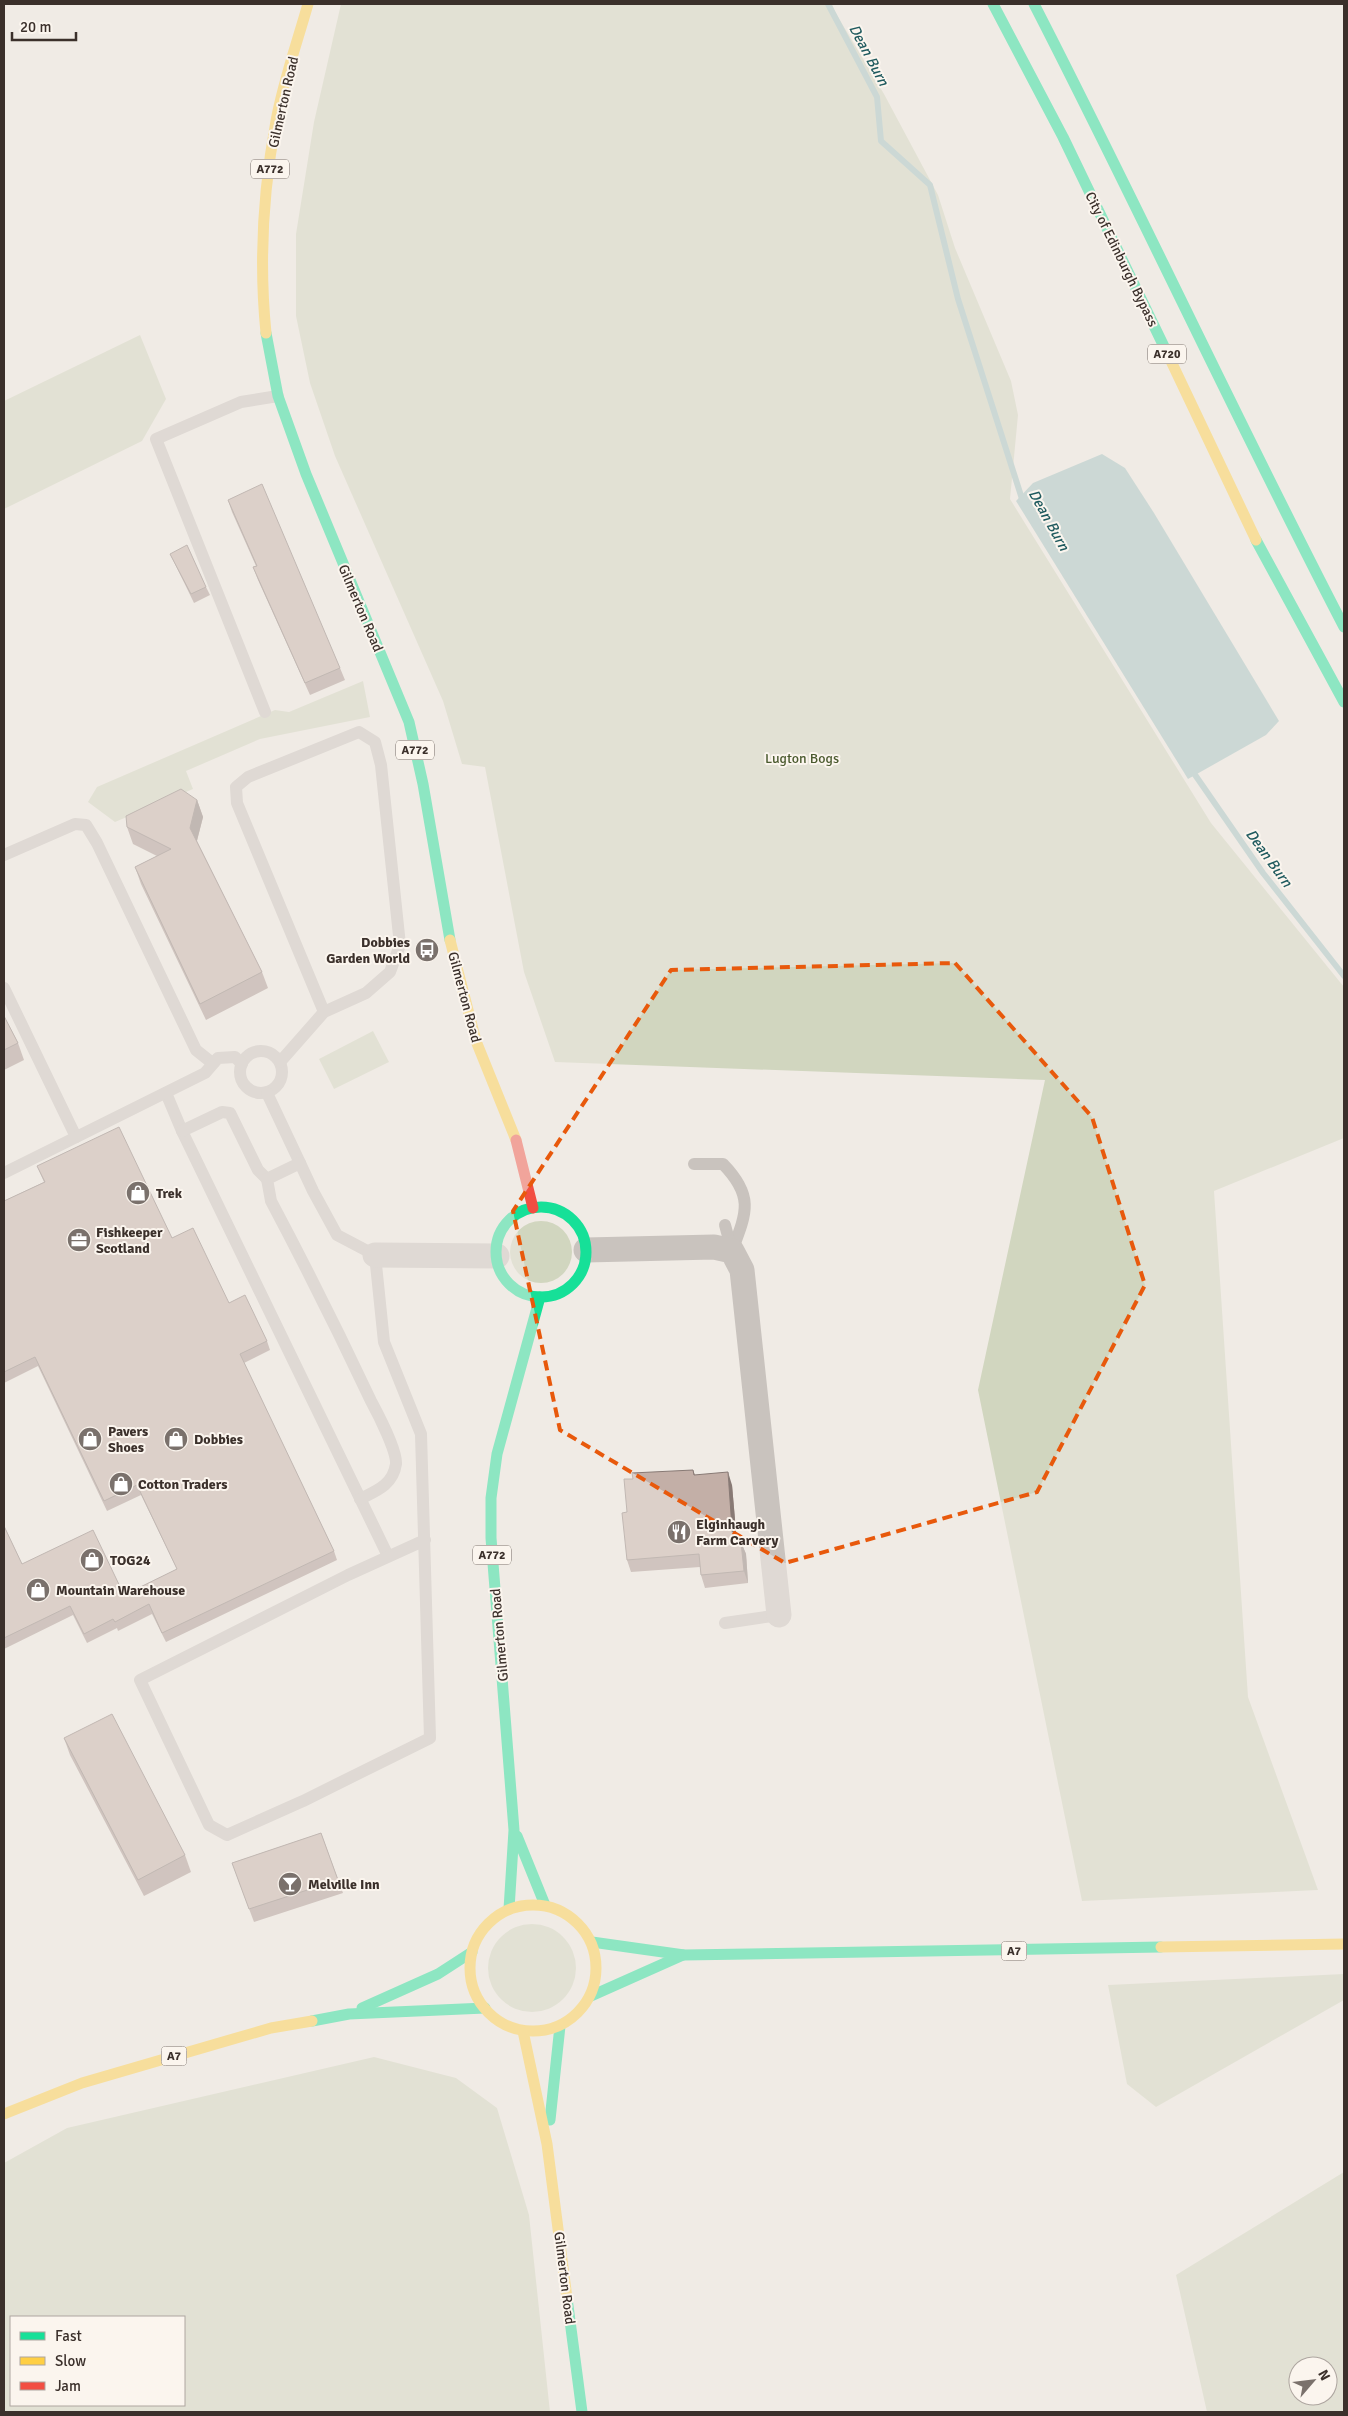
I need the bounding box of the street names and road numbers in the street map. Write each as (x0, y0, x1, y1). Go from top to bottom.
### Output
street label: Gilmerton Road (265, 55, 302, 149)
road number: A772 (251, 160, 289, 178)
street label: City of Edinburgh Bypass (1081, 189, 1162, 329)
road number: A720 (1148, 344, 1186, 364)
street label: Gilmerton Road (334, 562, 387, 654)
road number: A772 (396, 740, 434, 760)
street label: Gilmerton Road (444, 950, 485, 1044)
road number: A772 (473, 1546, 511, 1564)
street label: Gilmerton Road (487, 1588, 512, 1682)
road number: A7 (1002, 1942, 1026, 1960)
road number: A7 (162, 2046, 186, 2066)
street label: Gilmerton Road (550, 2231, 579, 2325)

